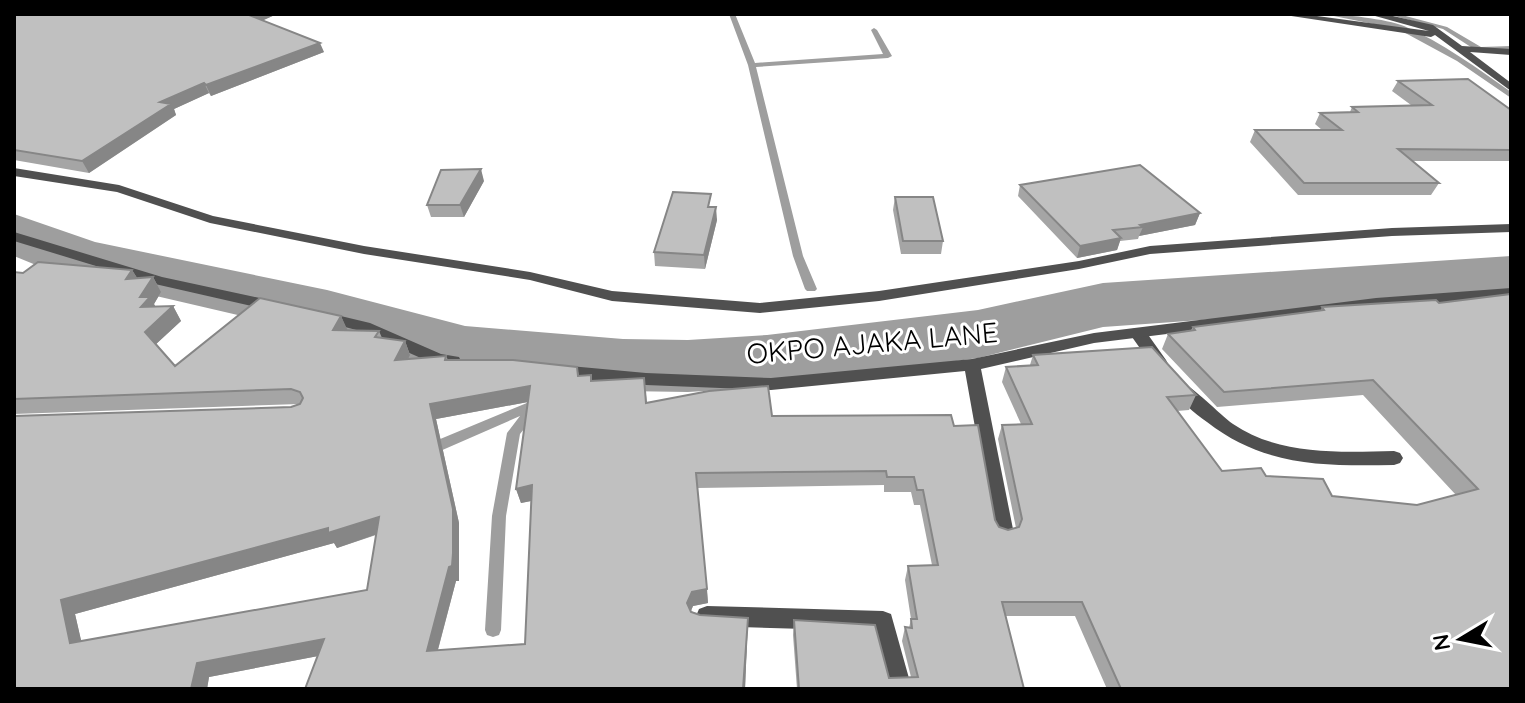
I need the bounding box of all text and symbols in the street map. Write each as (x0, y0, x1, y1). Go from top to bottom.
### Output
street label: OKPO AJAKA LANE (745, 314, 999, 371)
north arrow (1421, 599, 1501, 679)
text: N (1426, 632, 1456, 653)

